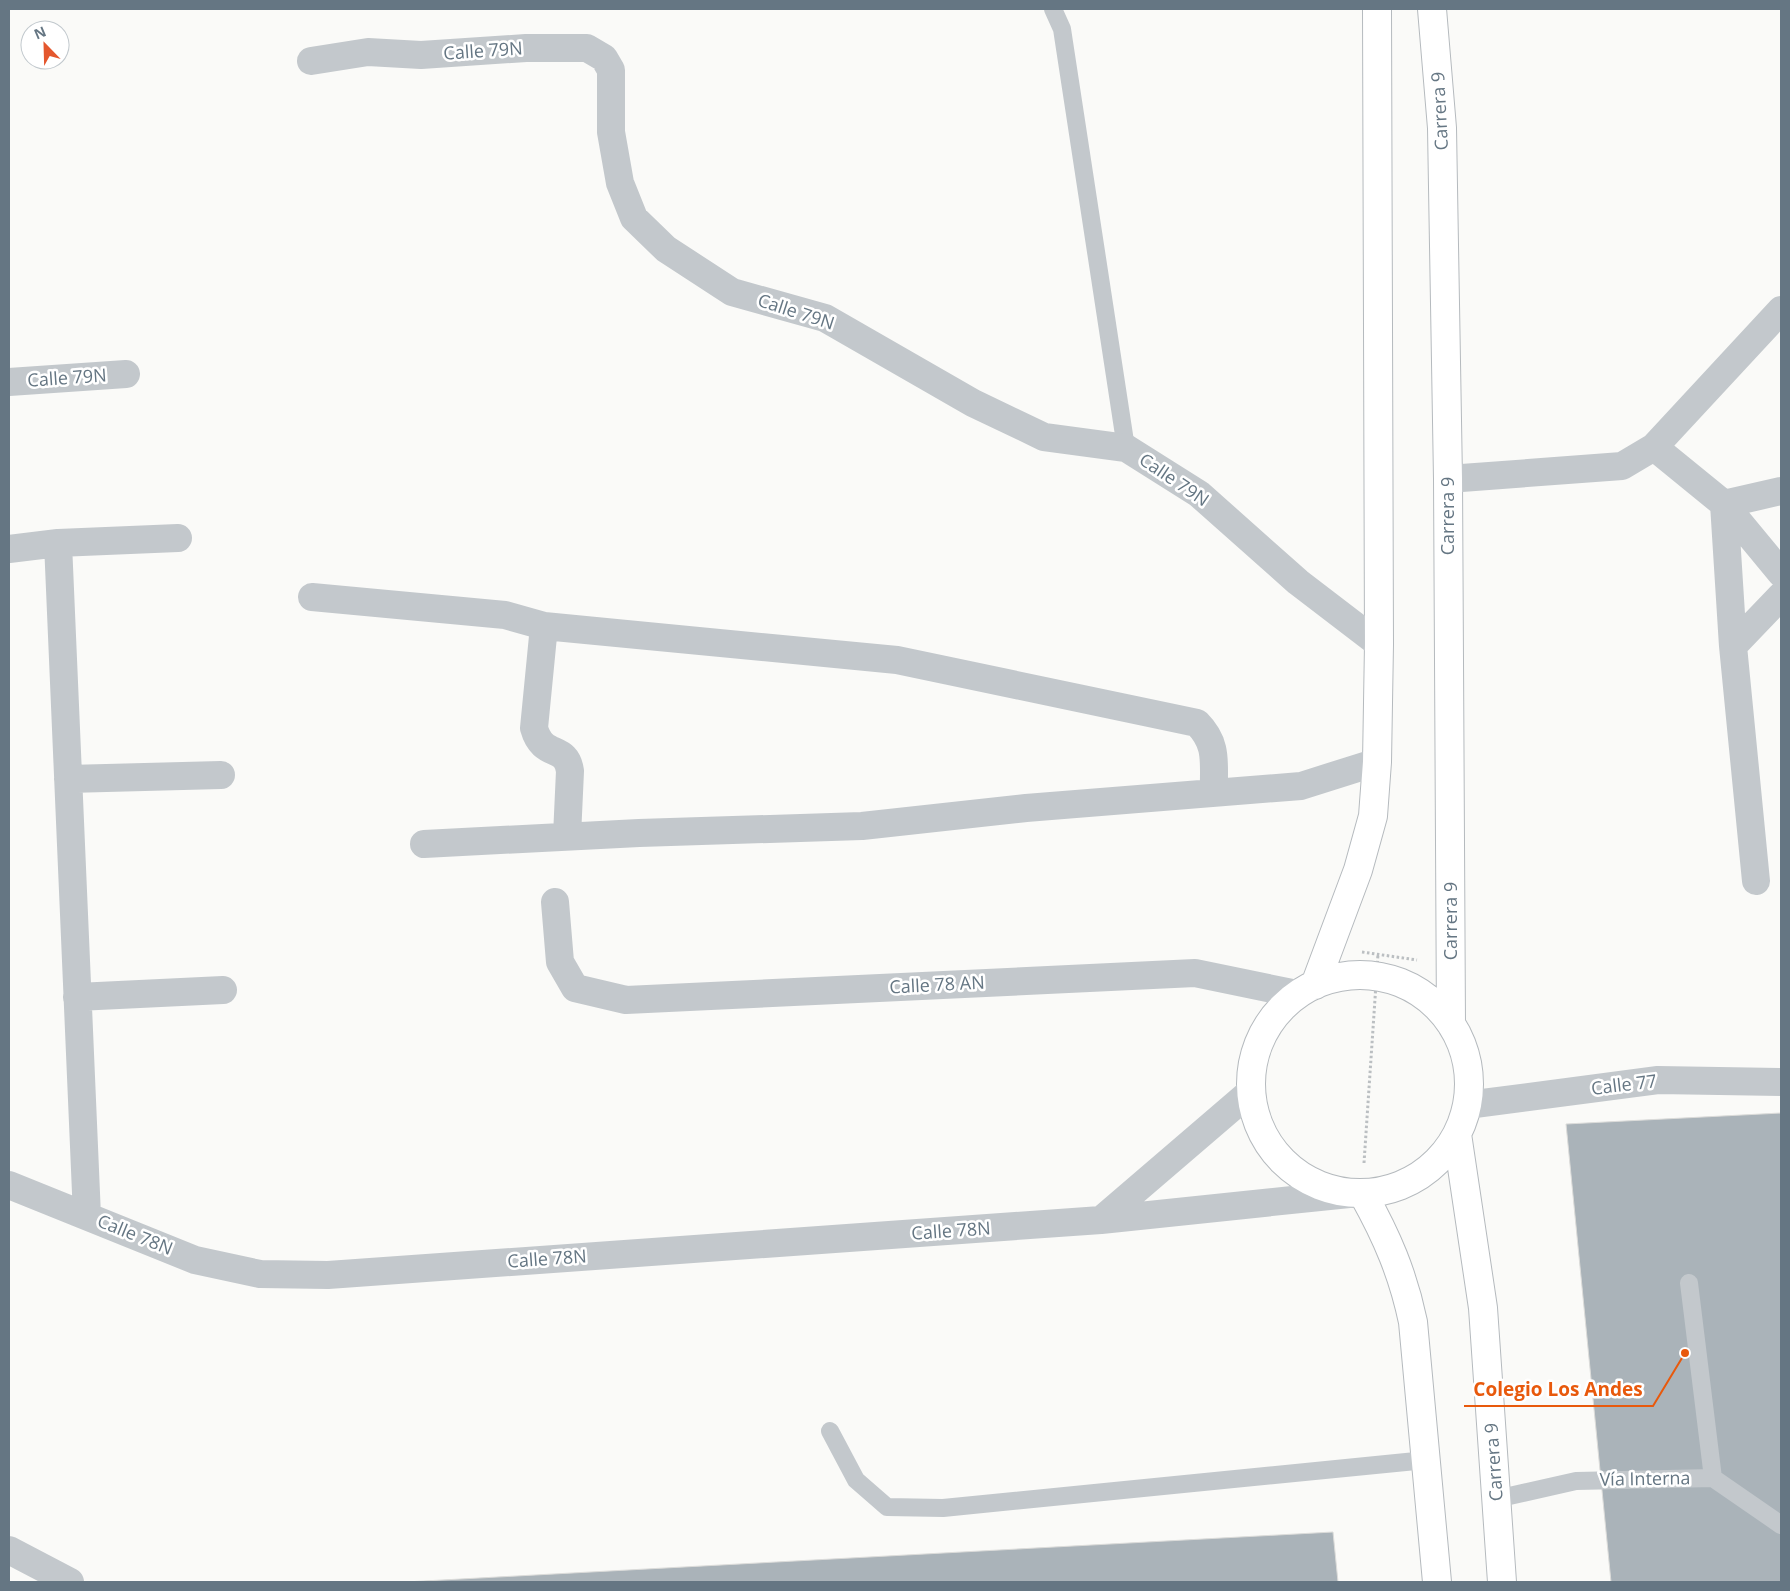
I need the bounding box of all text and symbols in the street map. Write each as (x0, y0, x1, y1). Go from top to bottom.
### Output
north arrow (20, 20, 70, 70)
text: N (31, 22, 49, 44)
street label: Calle 79N (443, 35, 523, 65)
street label: Carrera 9 (1425, 71, 1453, 151)
street label: Calle 79N (755, 287, 838, 335)
street label: Calle 79N (27, 362, 107, 392)
street label: Calle 79N (1135, 447, 1214, 511)
street label: Carrera 9 (1435, 477, 1459, 555)
street label: Carrera 9 (1438, 882, 1462, 960)
street label: Calle 78 AN (889, 970, 985, 998)
street label: Calle 77 (1590, 1068, 1658, 1100)
street label: Calle 78N (94, 1208, 177, 1260)
street label: Calle 78N (911, 1215, 991, 1245)
street label: Calle 78N (507, 1243, 587, 1273)
callout: Colegio Los Andes (1464, 1372, 1653, 1406)
text: Colegio Los Andes (1473, 1376, 1643, 1402)
street label: Carrera 9 (1478, 1422, 1508, 1502)
street label: Vía Interna (1599, 1465, 1691, 1491)

